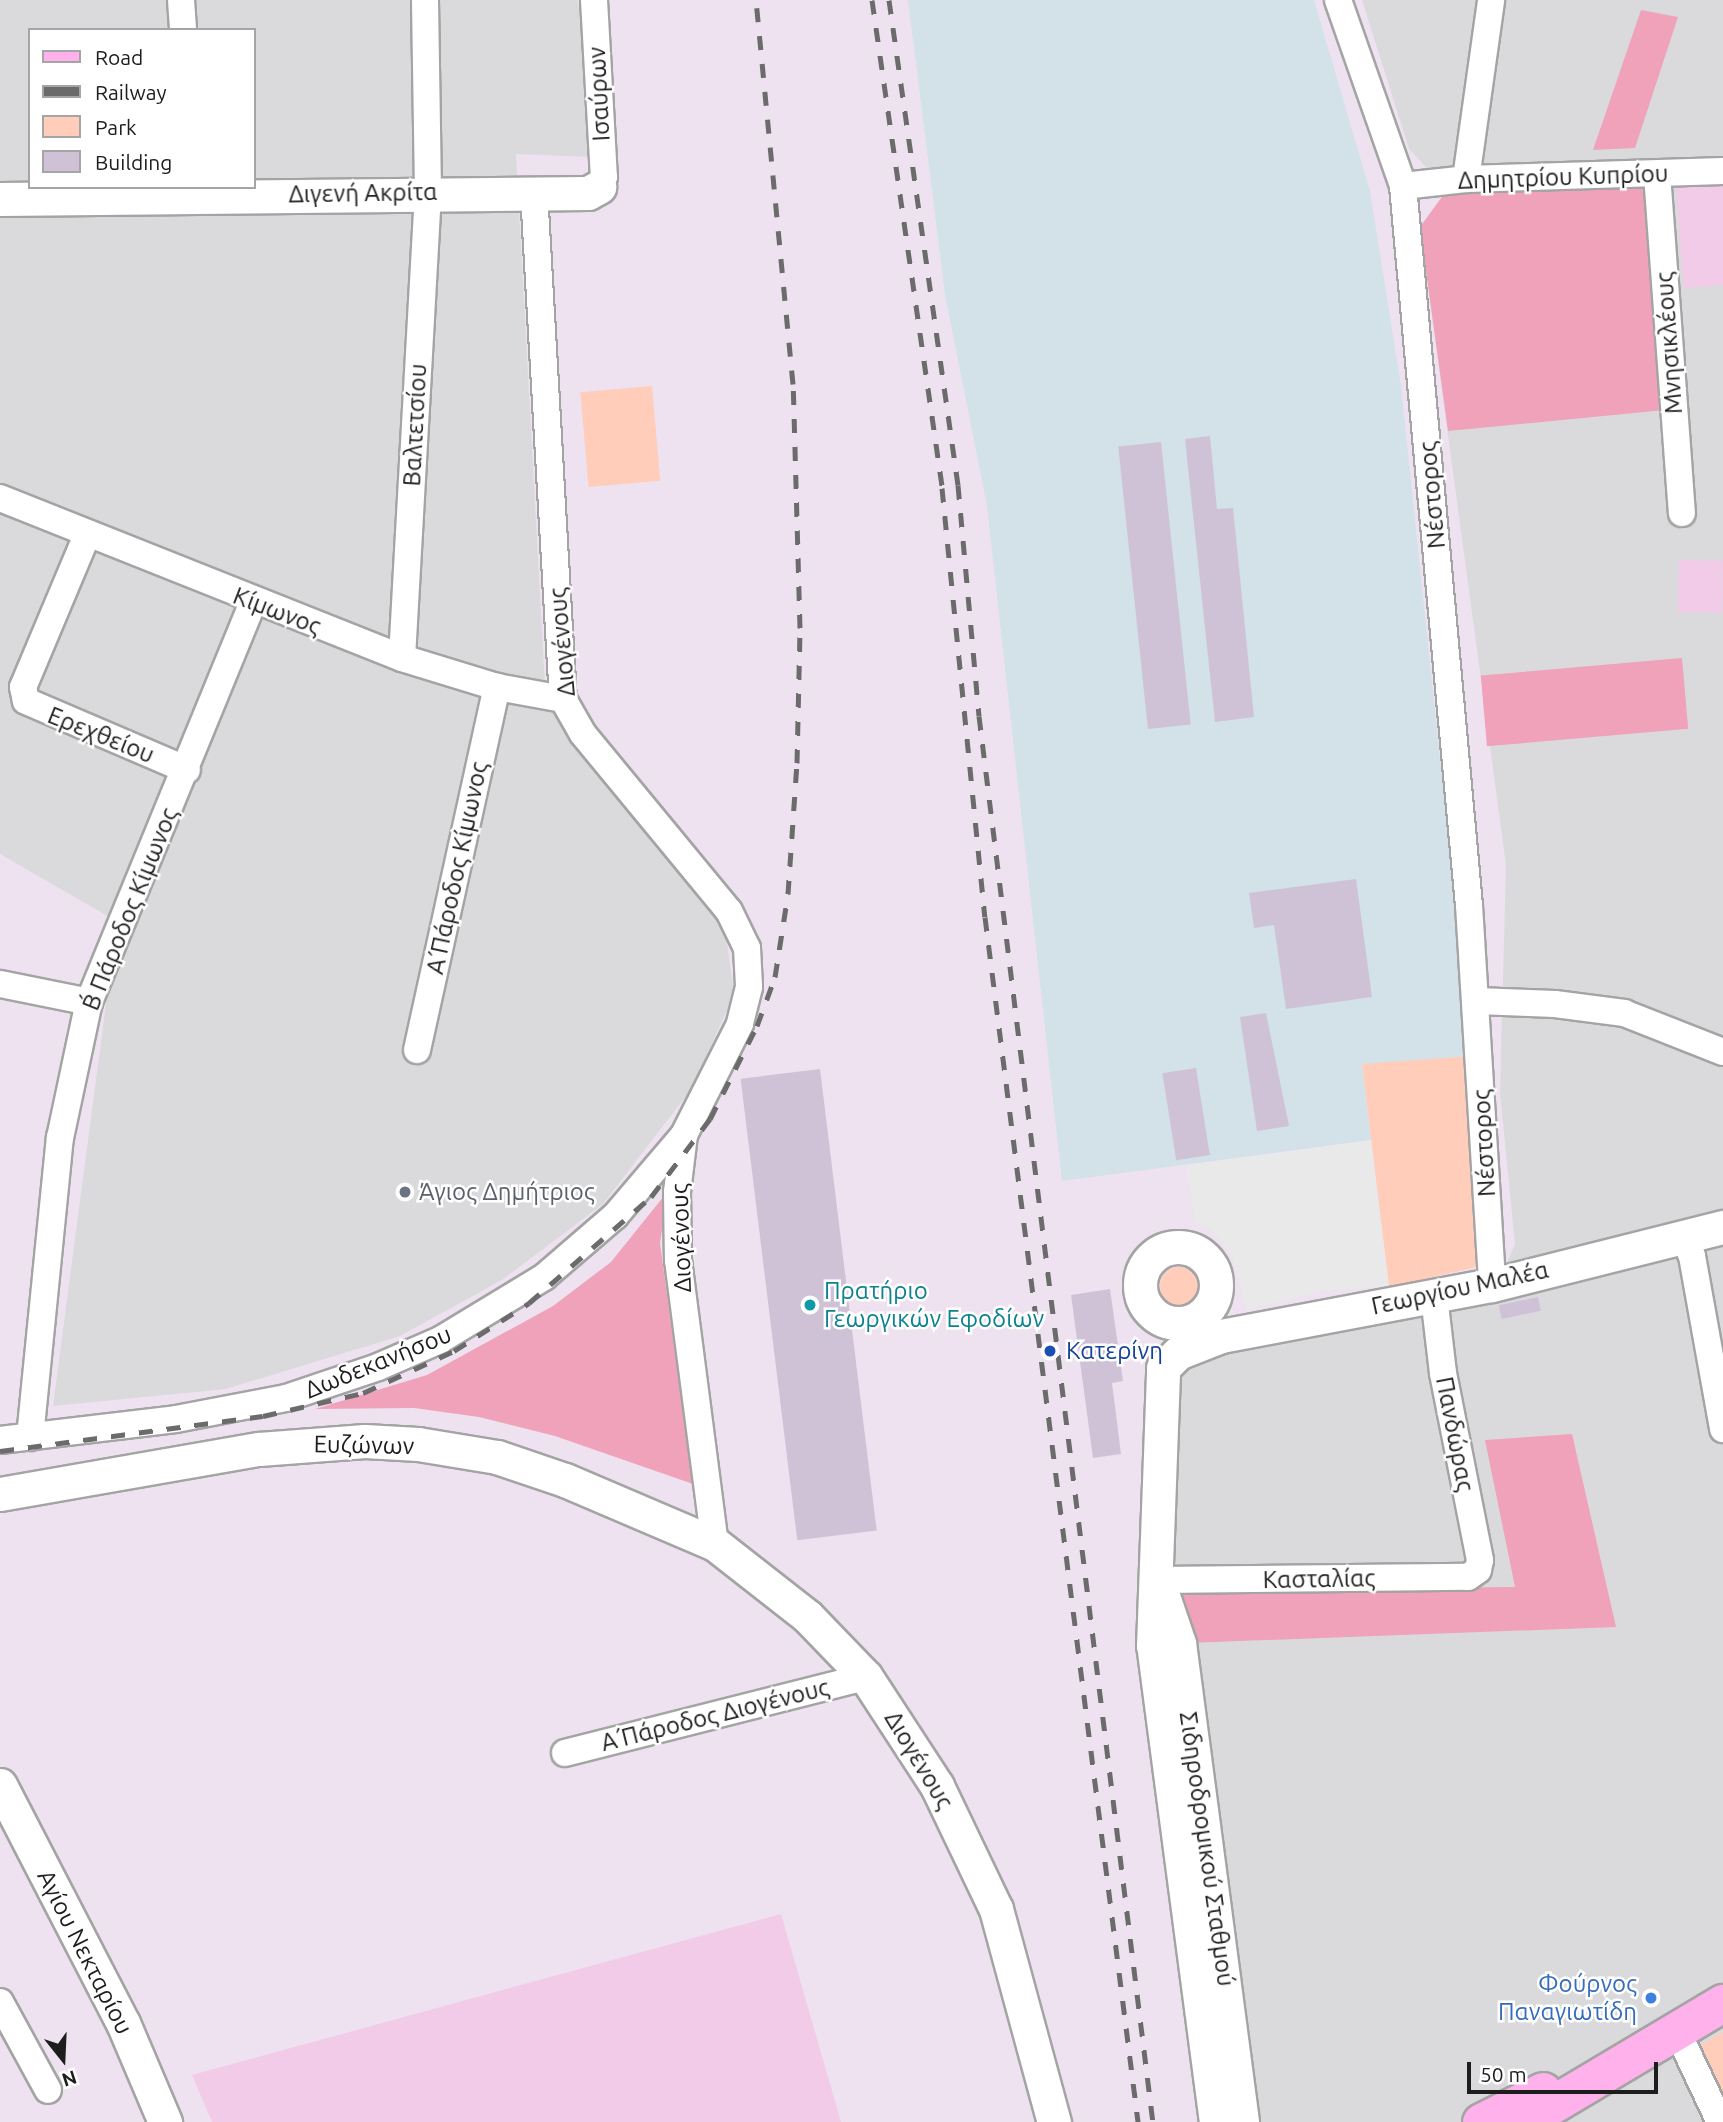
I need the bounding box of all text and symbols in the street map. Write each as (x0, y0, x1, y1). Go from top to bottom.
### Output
legend (28, 28, 256, 189)
text: Road (95, 45, 143, 69)
street label: Ισαύρων (582, 46, 616, 142)
text: Railway (95, 80, 167, 104)
text: Park (95, 115, 137, 139)
text: Building (95, 150, 172, 174)
street label: Δημητρίου Κυπρίου (1457, 159, 1669, 195)
street label: Διγενή Ακρίτα (288, 177, 438, 209)
street label: Μνησικλέους (1650, 271, 1688, 415)
street label: Βαλτετσίου (397, 363, 433, 487)
street label: Νέστορος (1413, 440, 1451, 550)
street label: Κίμωνος (229, 581, 325, 641)
street label: Διογένους (543, 586, 581, 698)
street label: Ερεχθείου (44, 701, 158, 769)
street label: Α΄ Πάροδος Κίμωνος (420, 759, 494, 977)
street label: Β΄ Πάροδος Κίμωνος (76, 803, 184, 1015)
street label: Νέστορος (1467, 1088, 1501, 1198)
place label: Άγιος Δημήτριος (419, 1178, 595, 1206)
street label: Διογένους (665, 1183, 697, 1293)
marker: Άγιος Δημήτριος (397, 1184, 413, 1200)
street label: Γεωργίου Μαλέα (1369, 1255, 1551, 1321)
place label: Πρατήριο Γεωργικών Εφοδίων (824, 1277, 1044, 1333)
marker: Πρατήριο Γεωργικών Εφοδίων (802, 1297, 818, 1313)
street label: Δωδεκανήσου (301, 1320, 455, 1404)
place label: Κατερίνη (1066, 1337, 1163, 1365)
marker: Κατερίνη (1040, 1341, 1060, 1361)
street label: Πανδώρας (1430, 1374, 1480, 1494)
street label: Ευζώνων (313, 1430, 415, 1460)
street label: Κασταλίας (1262, 1564, 1376, 1594)
street label: Α΄ Πάροδος Διογένους (598, 1673, 832, 1757)
street label: Διογένους (879, 1706, 959, 1814)
street label: Σιδηροδρομικού Σταθμού (1173, 1710, 1241, 1988)
street label: Αγίου Νεκταρίου (31, 1865, 139, 2039)
place label: Φούρνος Παναγιωτίδη (1498, 1970, 1637, 2026)
marker: Φούρνος Παναγιωτίδη (1643, 1990, 1659, 2006)
north arrow (28, 2024, 98, 2094)
scale bar (1471, 2048, 1662, 2092)
text: 50 m (1480, 2062, 1527, 2086)
text: N (59, 2066, 80, 2092)

